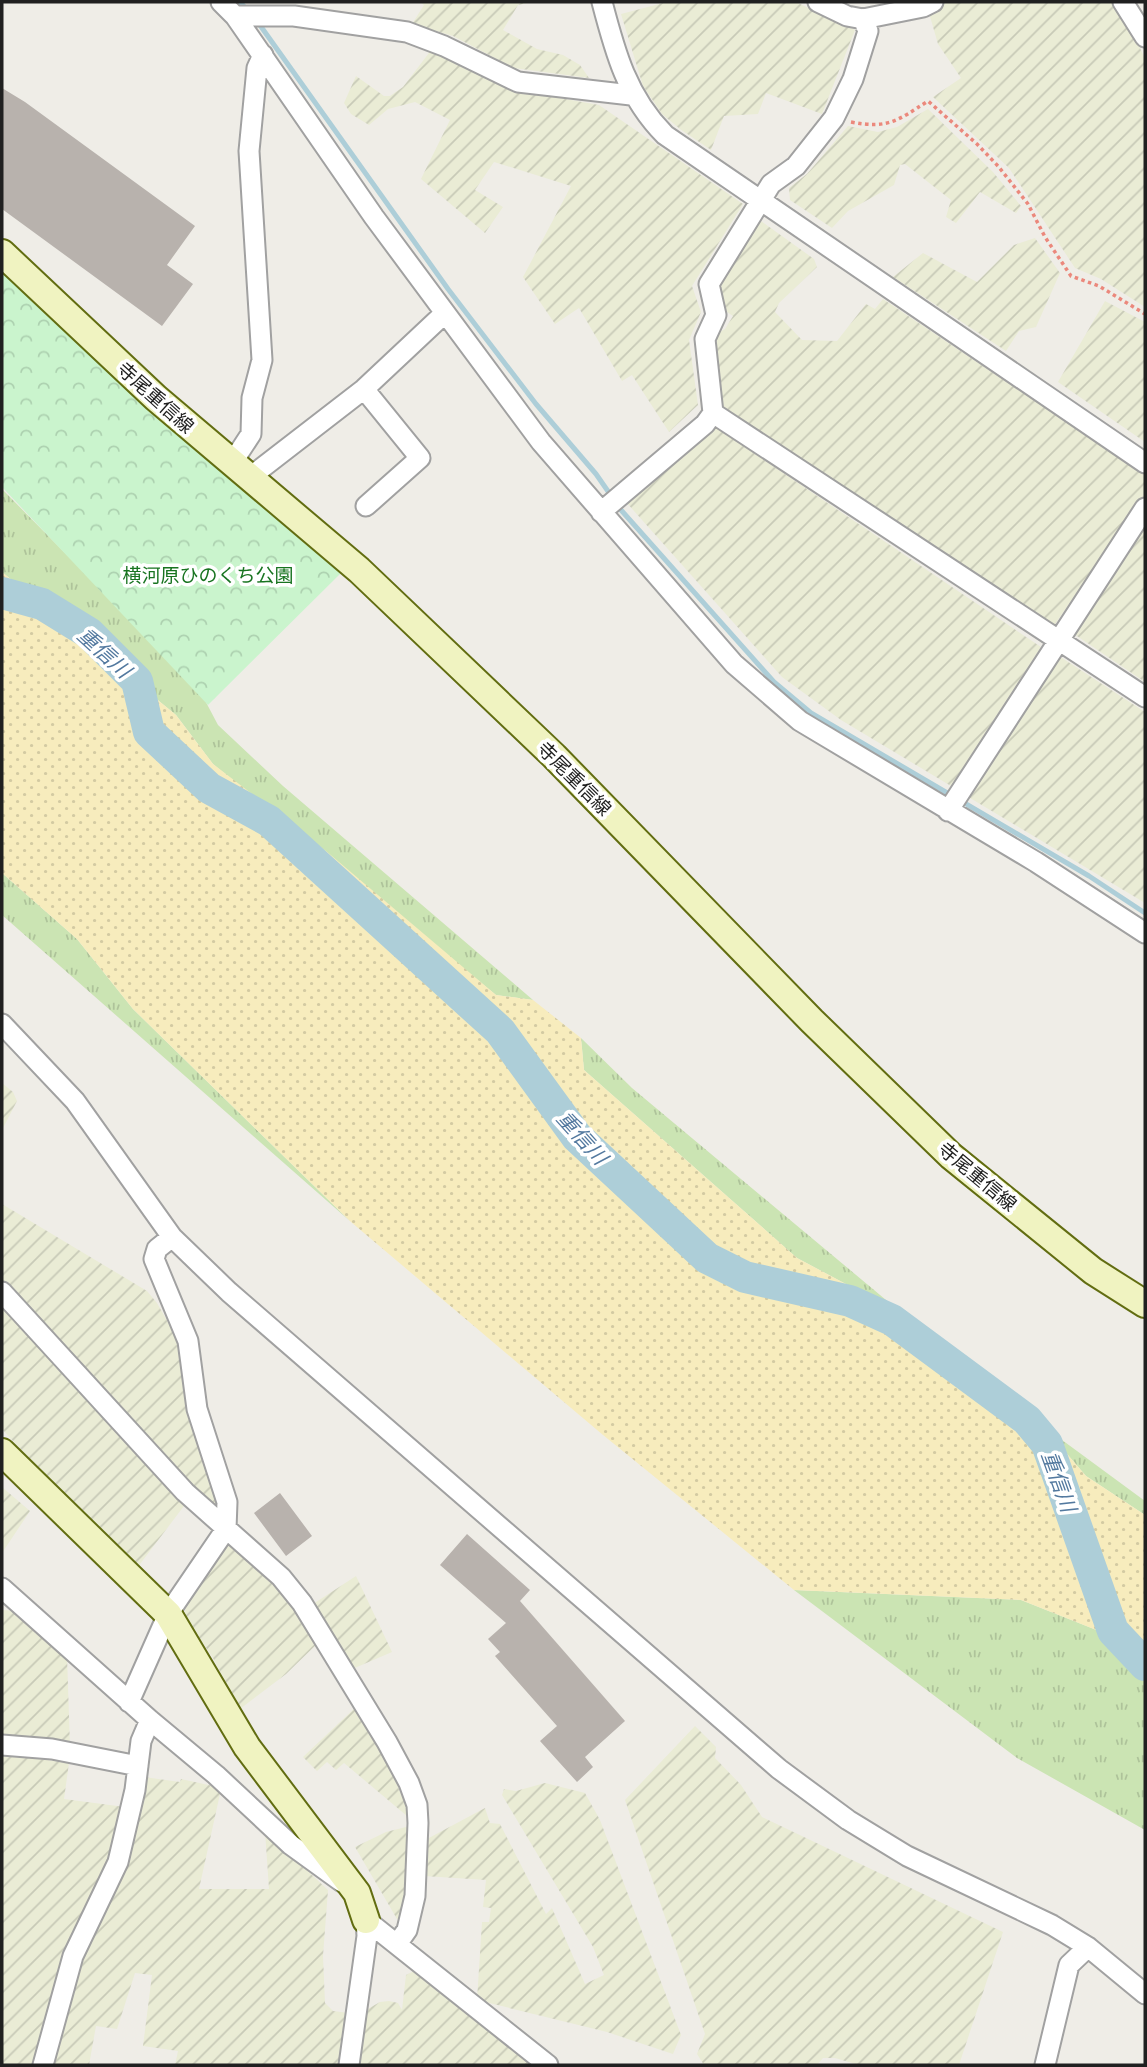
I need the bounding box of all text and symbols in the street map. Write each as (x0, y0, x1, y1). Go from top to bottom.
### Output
street label: 寺尾重信線 (113, 357, 199, 437)
park label: 横河原ひのくち公園 (122, 563, 294, 586)
water label: 重信川 (73, 622, 138, 684)
street label: 寺尾重信線 (533, 736, 617, 820)
water label: 重信川 (553, 1105, 615, 1170)
street label: 寺尾重信線 (934, 1137, 1022, 1215)
water label: 重信川 (1037, 1447, 1083, 1517)

